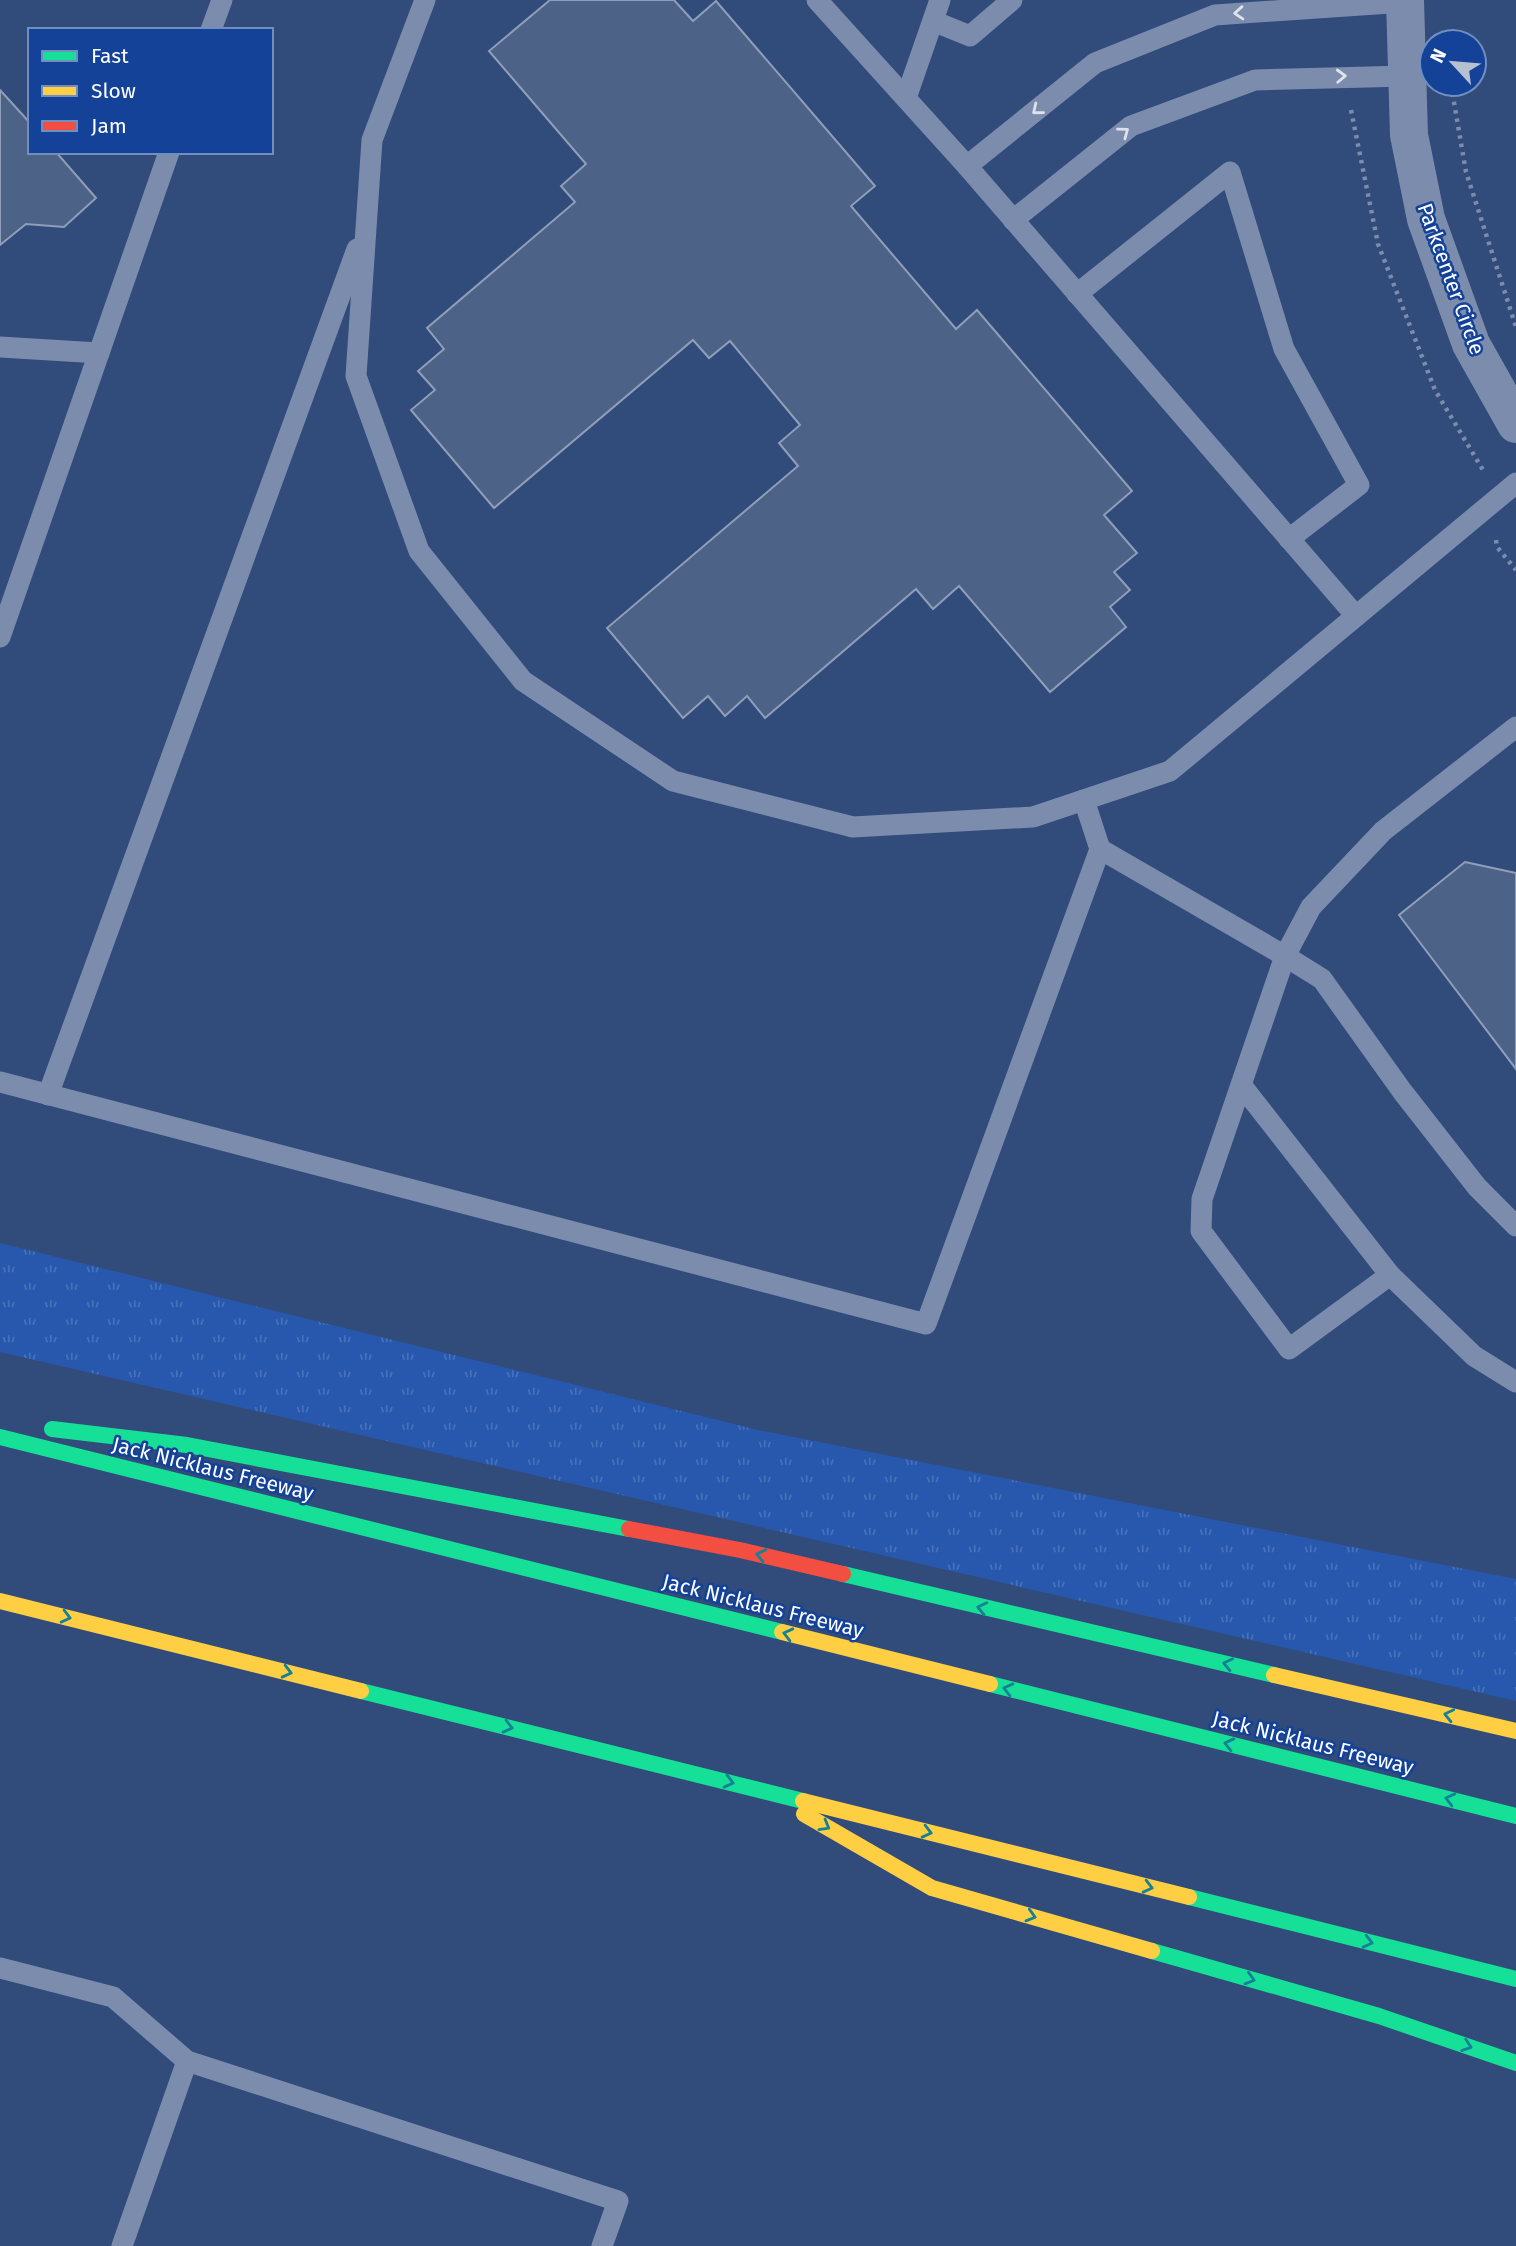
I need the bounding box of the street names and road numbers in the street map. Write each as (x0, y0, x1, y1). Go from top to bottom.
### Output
street label: Parkcenter Circle (1411, 200, 1491, 358)
street label: Jack Nicklaus Freeway (110, 1431, 317, 1507)
street label: Jack Nicklaus Freeway (660, 1568, 867, 1644)
street label: Jack Nicklaus Freeway (1210, 1705, 1417, 1781)

